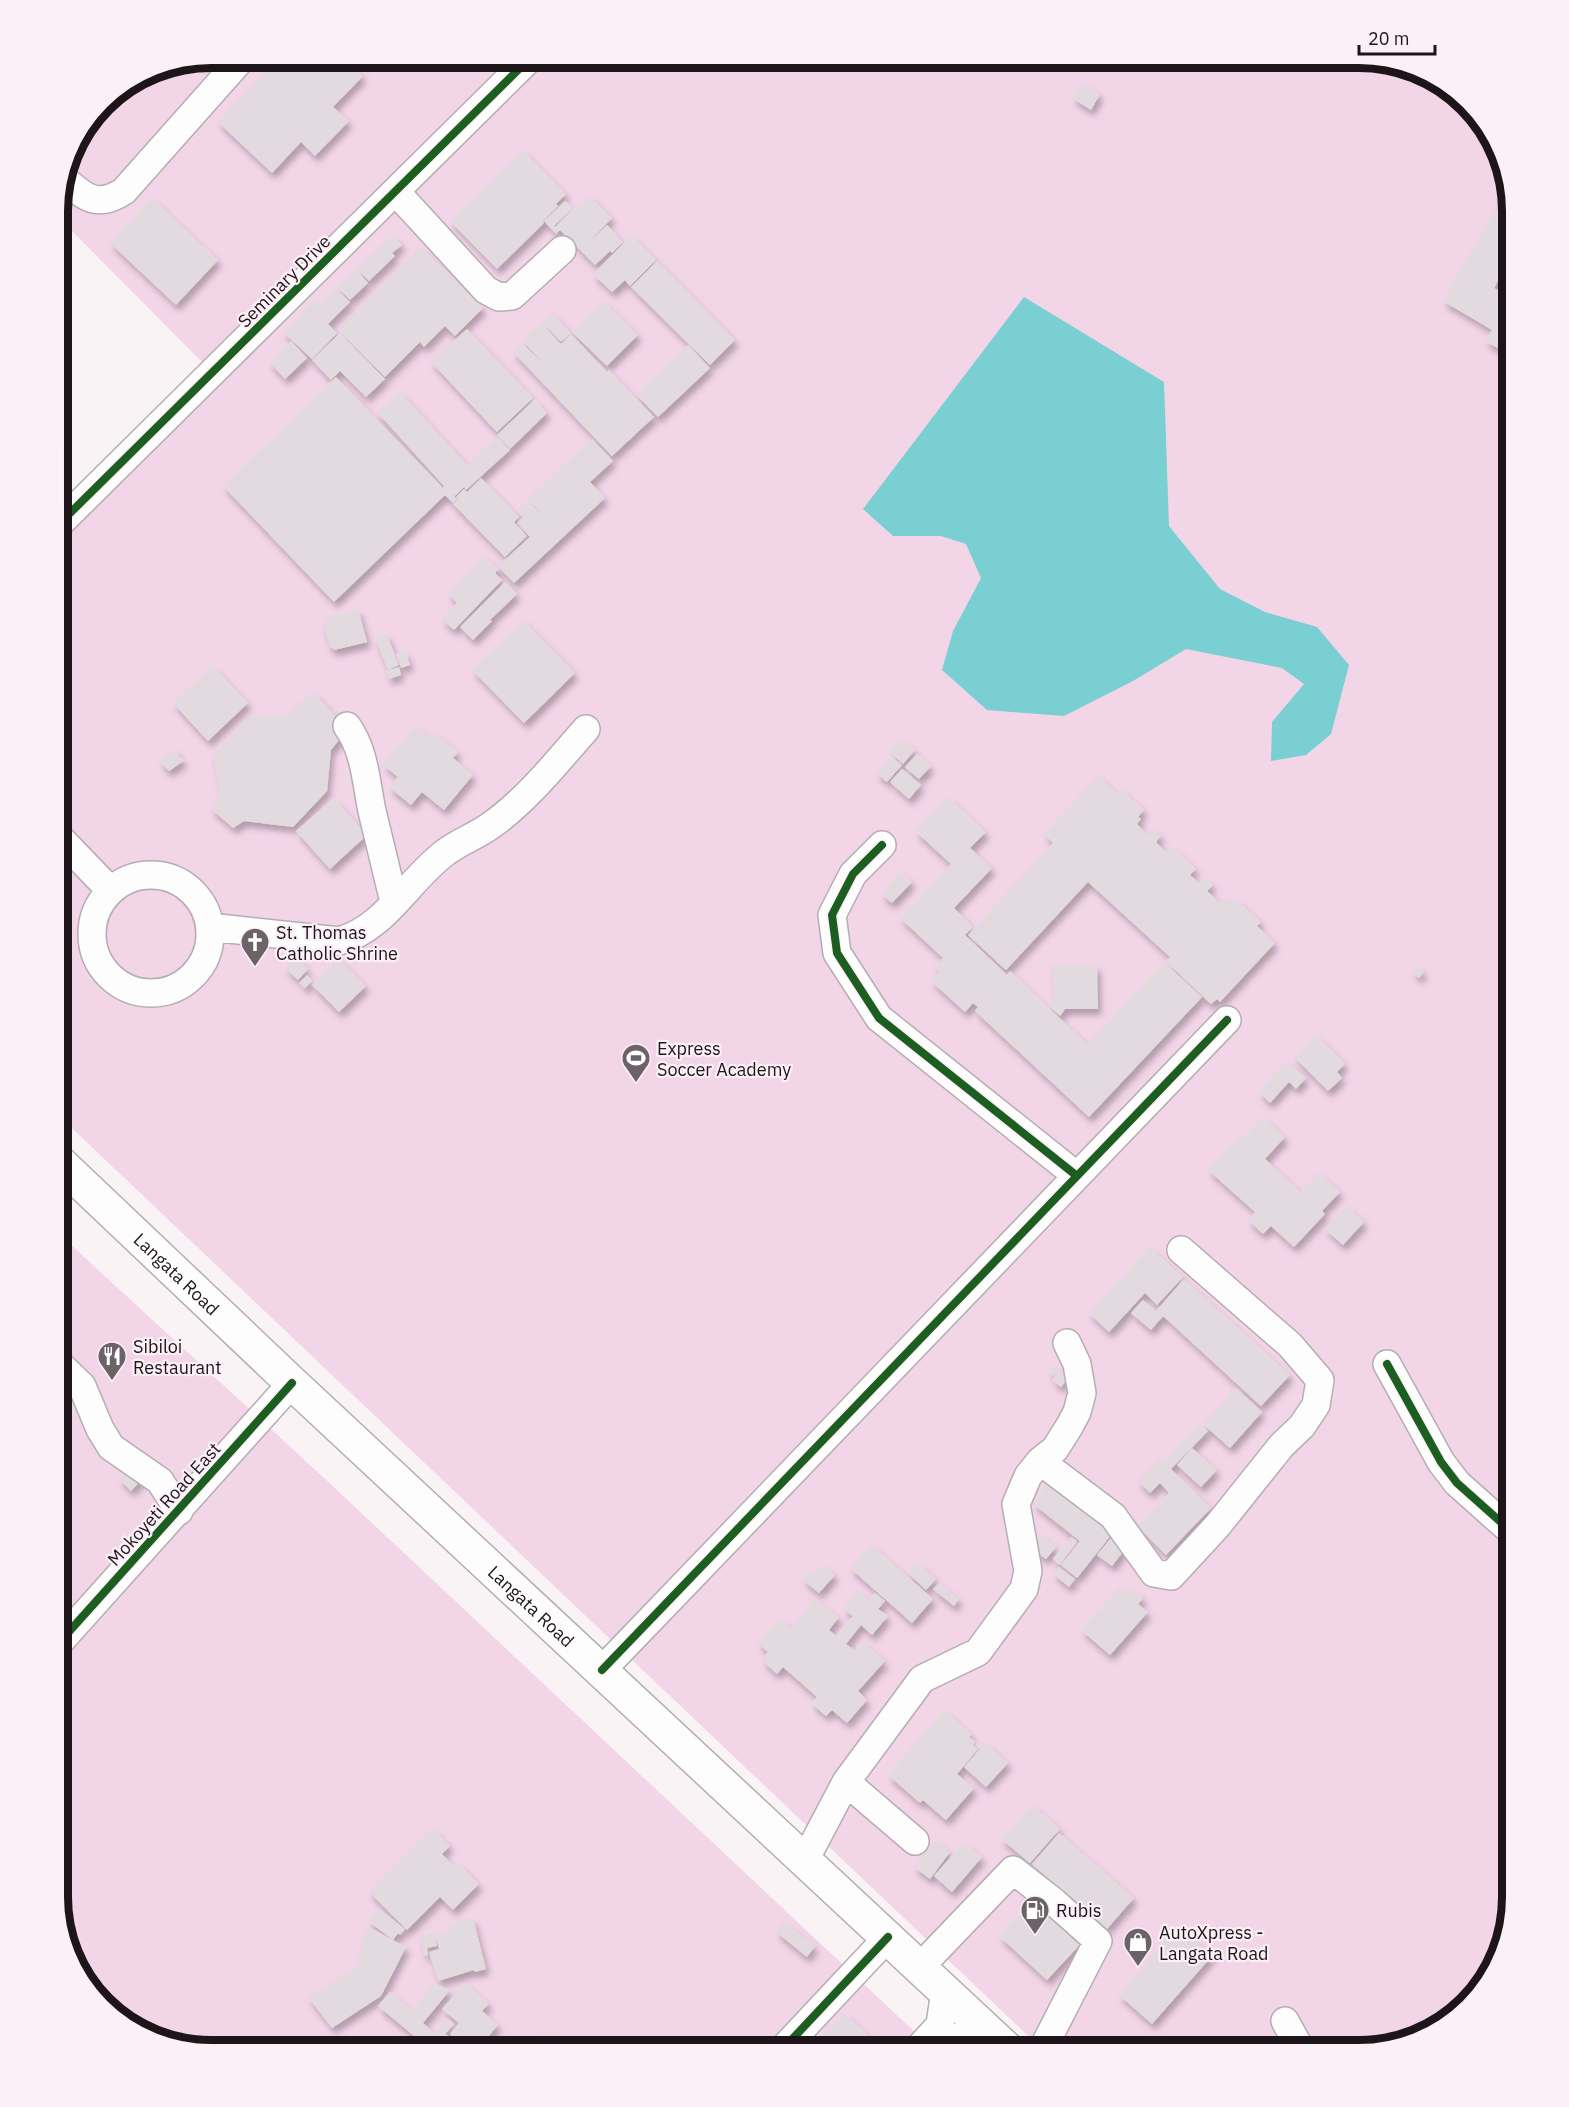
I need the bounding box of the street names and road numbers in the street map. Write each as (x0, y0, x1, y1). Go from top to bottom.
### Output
street label: Seminary Drive (233, 230, 335, 332)
street label: Langata Road (129, 1228, 224, 1320)
street label: Mokoyeti Road East (102, 1437, 226, 1571)
street label: Langata Road (483, 1560, 579, 1652)

